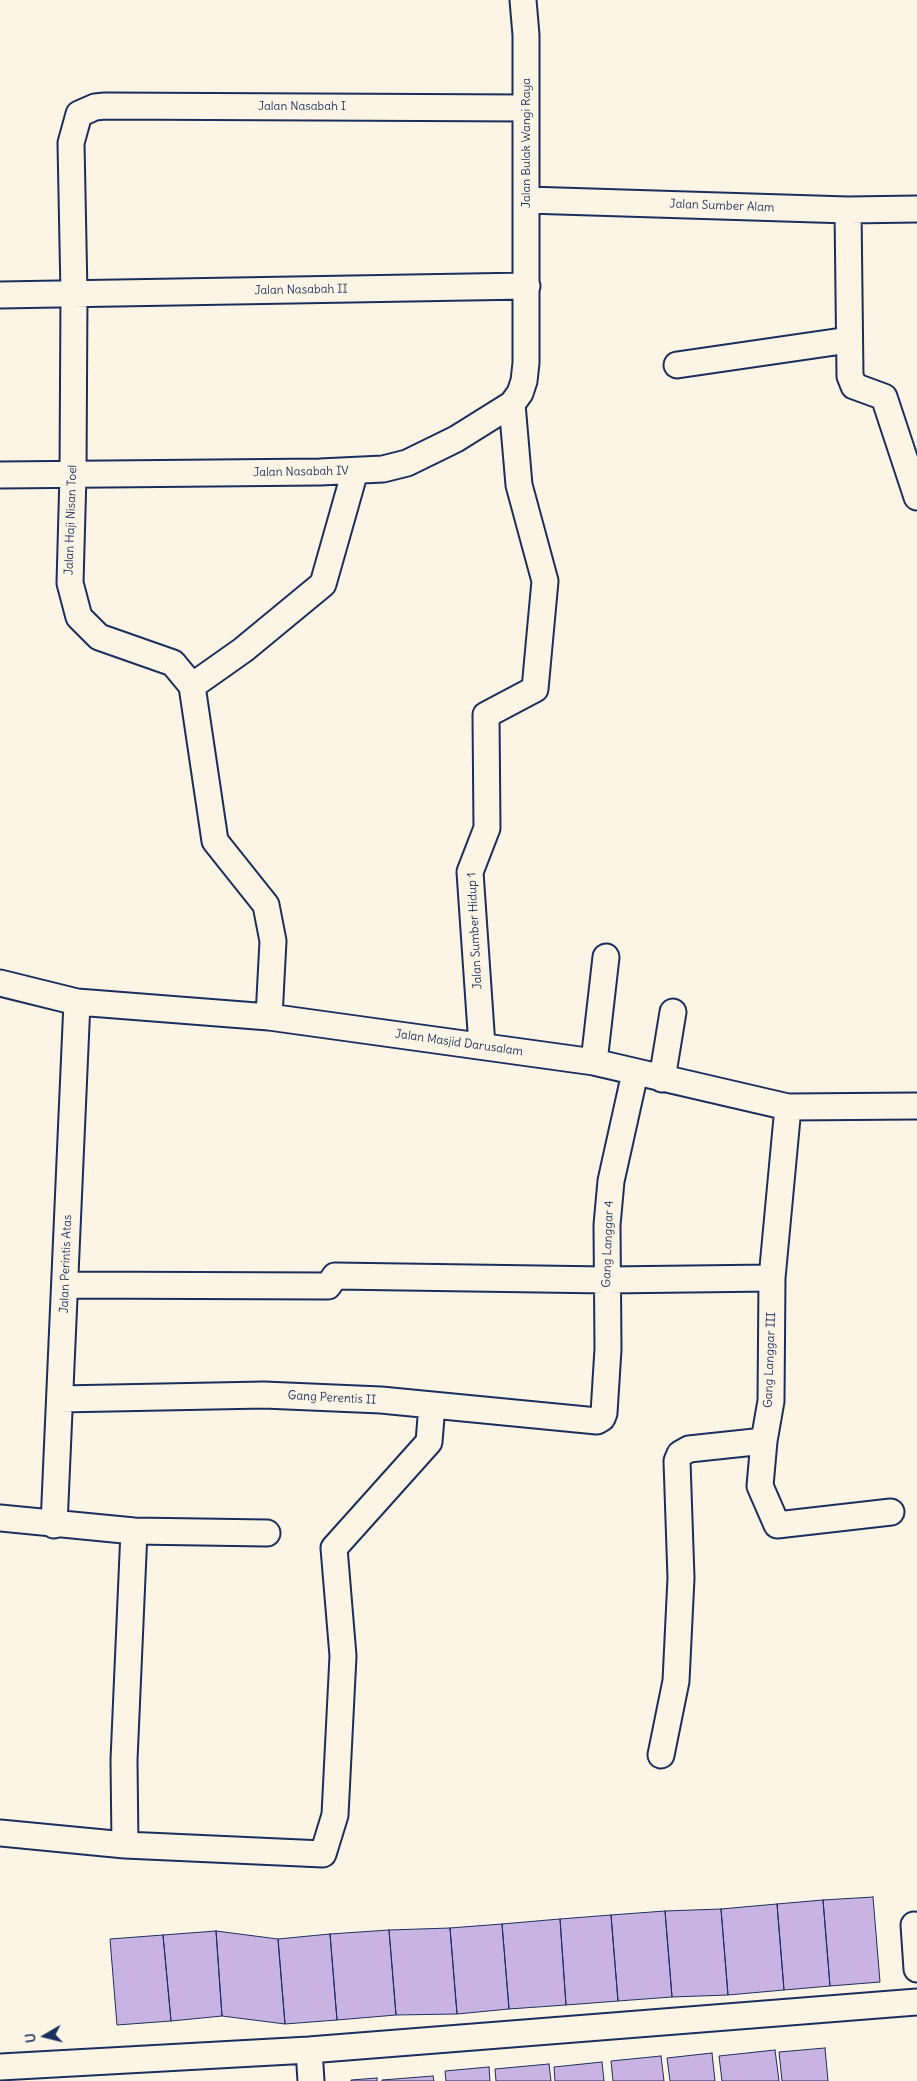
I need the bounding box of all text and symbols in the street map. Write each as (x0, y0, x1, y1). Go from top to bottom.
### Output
street label: Jalan Bulak Wangi Raya (520, 78, 534, 208)
street label: Jalan Nasabah I (258, 100, 346, 114)
street label: Jalan Sumber Alam (669, 197, 775, 215)
street label: Jalan Nasabah II (254, 282, 348, 298)
street label: Jalan Nasabah IV (253, 464, 349, 480)
street label: Jalan Haji Nisan Toel (62, 465, 80, 575)
street label: Jalan Sumber Hidup 1 (465, 872, 485, 990)
street label: Jalan Masjid Darusalam (394, 1027, 524, 1059)
street label: Gang Langgar 4 (599, 1200, 617, 1288)
street label: Jalan Perintis Atas (57, 1214, 75, 1314)
street label: Gang Langgar III (761, 1312, 779, 1408)
street label: Gang Perentis II (287, 1388, 377, 1408)
north arrow (20, 2011, 70, 2061)
text: U (21, 2032, 40, 2044)

